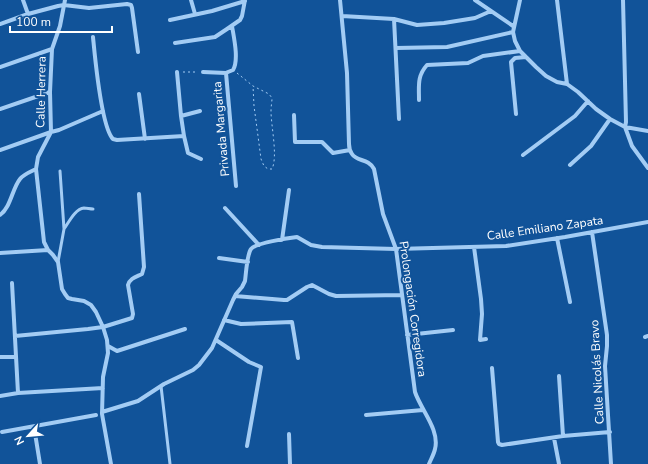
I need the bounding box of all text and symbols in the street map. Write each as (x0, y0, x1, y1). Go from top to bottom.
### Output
scale bar (10, 8, 112, 34)
text: 100 m (16, 14, 51, 30)
street label: Calle Herrera (32, 56, 50, 128)
street label: Privada Margarita (209, 81, 233, 177)
street label: Calle Emiliano Zapata (486, 212, 604, 244)
street label: Prolongación Corregidora (396, 240, 430, 378)
street label: Calle Nicolás Bravo (586, 319, 608, 425)
north arrow (8, 416, 48, 456)
text: N (11, 433, 28, 447)

